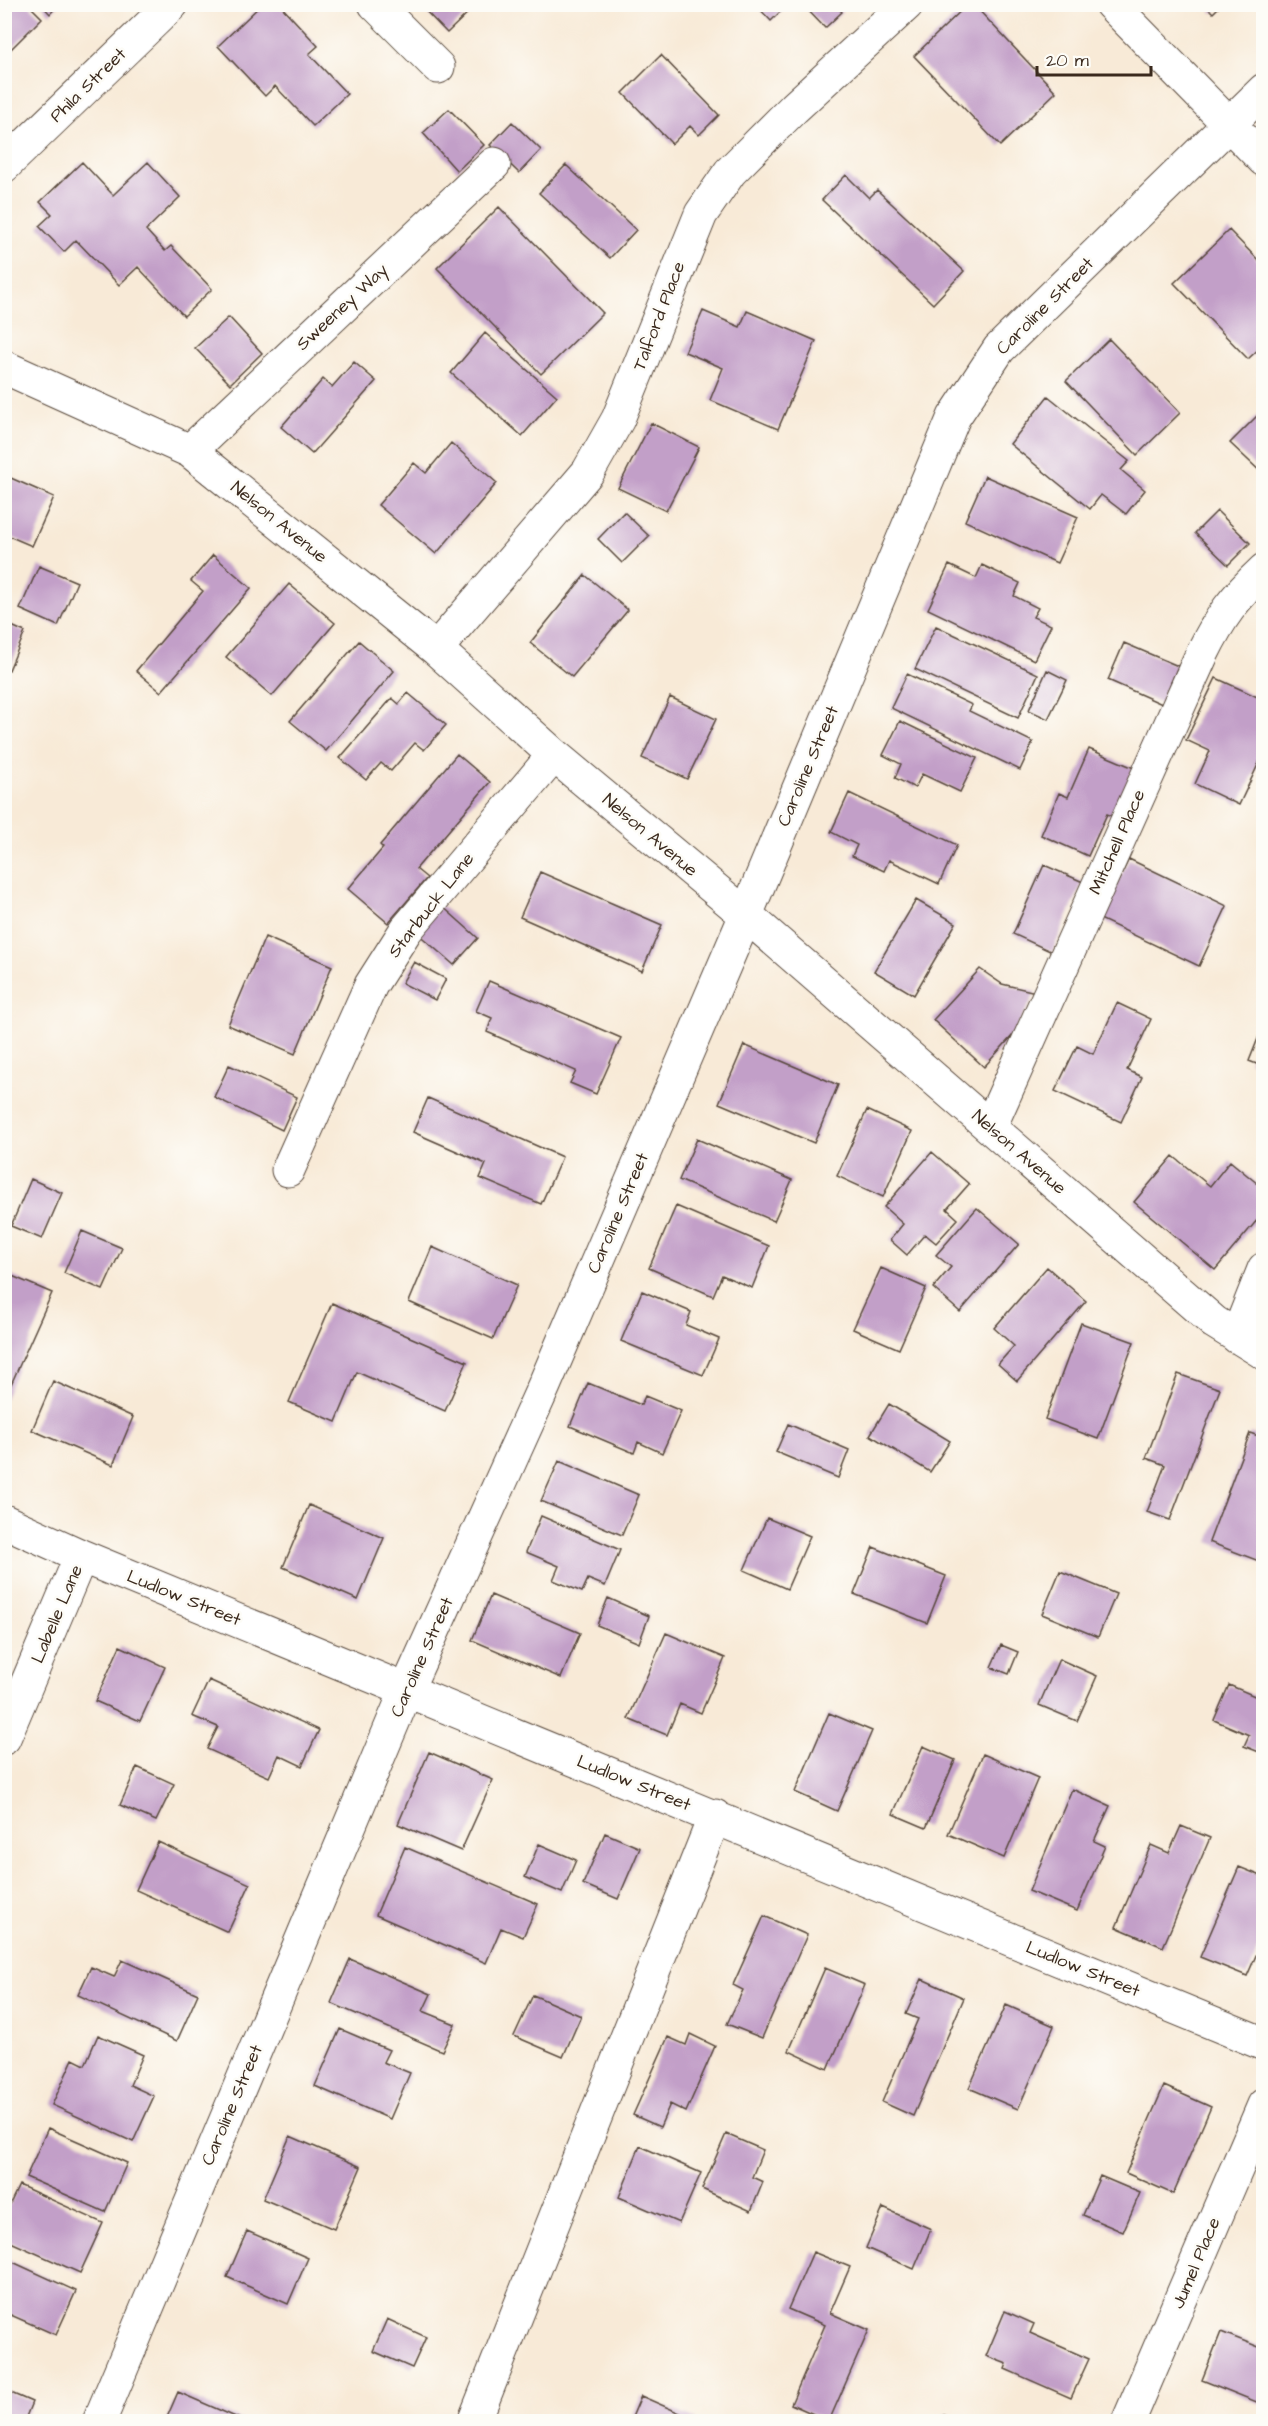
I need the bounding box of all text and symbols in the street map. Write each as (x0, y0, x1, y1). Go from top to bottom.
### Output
scale bar (1037, 39, 1151, 77)
street label: Phila Street (44, 42, 132, 128)
text: 20 m (1046, 48, 1089, 73)
street label: Caroline Street (991, 251, 1100, 360)
street label: Sweeney Way (291, 258, 394, 357)
street label: Talford Place (627, 258, 691, 374)
street label: Nelson Avenue (225, 475, 333, 569)
street label: Caroline Street (771, 701, 845, 830)
street label: Mitchell Place (1083, 785, 1151, 898)
street label: Nelson Avenue (597, 788, 703, 883)
street label: Starbuck Lane (382, 847, 480, 963)
street label: Nelson Avenue (966, 1104, 1072, 1200)
street label: Caroline Street (581, 1148, 655, 1277)
street label: Labelle Lane (25, 1561, 89, 1667)
street label: Ludlow Street (123, 1564, 245, 1633)
street label: Caroline Street (384, 1592, 460, 1721)
street label: Ludlow Street (573, 1749, 695, 1818)
street label: Ludlow Street (1022, 1935, 1144, 2004)
street label: Caroline Street (195, 2040, 269, 2169)
street label: Jumel Place (1166, 2213, 1227, 2313)

